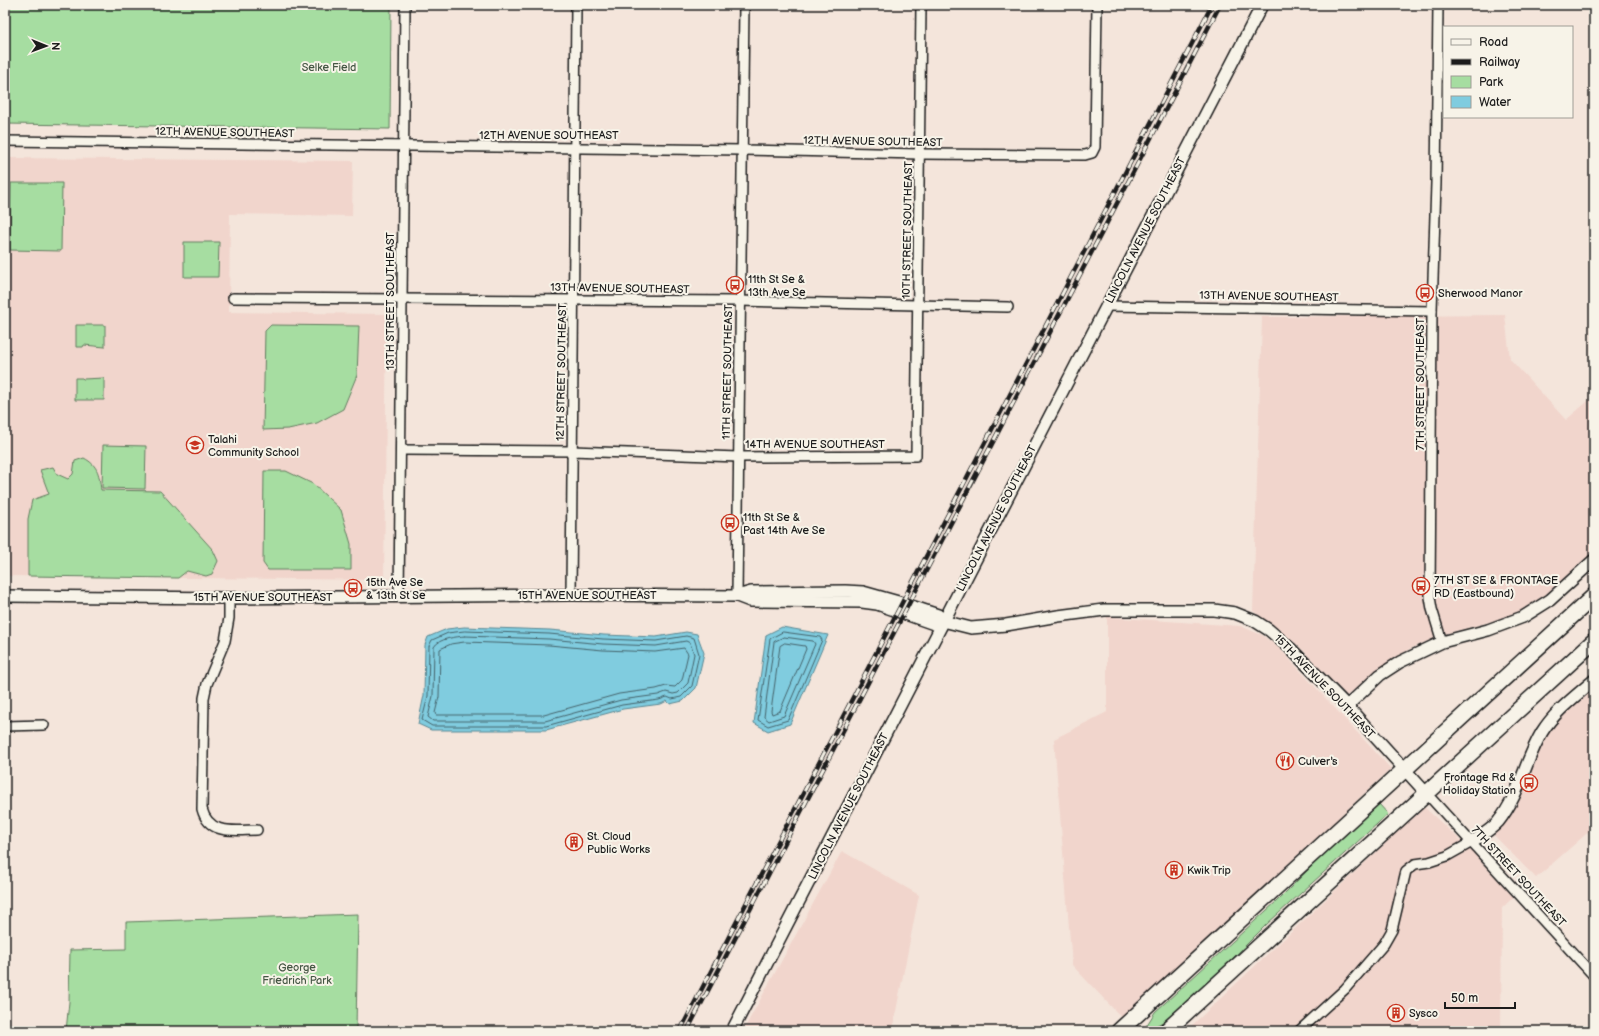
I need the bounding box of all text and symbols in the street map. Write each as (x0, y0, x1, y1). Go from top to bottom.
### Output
north arrow (26, 26, 66, 66)
legend (1443, 26, 1573, 118)
text: Road (1479, 35, 1508, 50)
text: N (49, 42, 62, 50)
text: Railway (1479, 55, 1521, 70)
park label: Selke Field (302, 61, 356, 74)
text: Park (1479, 75, 1503, 90)
text: Water (1479, 95, 1511, 110)
street label: 12TH AVENUE SOUTHEAST (155, 125, 295, 140)
street label: 12TH AVENUE SOUTHEAST (479, 129, 619, 142)
street label: 12TH AVENUE SOUTHEAST (803, 134, 943, 149)
street label: LINCOLN AVENUE SOUTHEAST (1103, 154, 1188, 306)
street label: 10TH STREET SOUTHEAST (900, 161, 915, 299)
street label: 13TH STREET SOUTHEAST (384, 232, 397, 370)
place label: 11th St Se & 13th Ave Se (748, 273, 806, 299)
bus stop icon: 11th St Se & 13th Ave Se (725, 275, 745, 295)
street label: 13TH AVENUE SOUTHEAST (550, 281, 690, 296)
bus stop icon: Sherwood Manor (1415, 283, 1435, 303)
place label: Sherwood Manor (1438, 287, 1523, 300)
street label: 13TH AVENUE SOUTHEAST (1199, 289, 1339, 304)
street label: 12TH STREET SOUTHEAST (554, 303, 569, 441)
street label: 11TH STREET SOUTHEAST (720, 304, 735, 440)
street label: 7TH STREET SOUTHEAST (1414, 317, 1427, 450)
place label: Talahi Community School (208, 433, 299, 459)
school or university icon: Talahi Community School (185, 435, 205, 455)
street label: 14TH AVENUE SOUTHEAST (745, 438, 885, 451)
street label: LINCOLN AVENUE SOUTHEAST (954, 442, 1039, 594)
place label: 11th St Se & Past 14th Ave Se (743, 511, 825, 537)
bus stop icon: 11th St Se & Past 14th Ave Se (720, 513, 740, 533)
place label: 7TH ST SE & FRONTAGE RD (Eastbound) (1434, 574, 1558, 600)
place label: 15th Ave Se & 13th St Se (366, 576, 426, 602)
bus stop icon: 7TH ST SE & FRONTAGE RD (Eastbound) (1411, 576, 1431, 596)
bus stop icon: 15th Ave Se & 13th St Se (343, 578, 363, 598)
street label: 15TH AVENUE SOUTHEAST (517, 589, 657, 602)
street label: 15TH AVENUE SOUTHEAST (193, 591, 333, 604)
street label: 15TH AVENUE SOUTHEAST (1272, 632, 1378, 741)
street label: LINCOLN AVENUE SOUTHEAST (806, 730, 891, 882)
restaurant icon: Culver's (1275, 751, 1295, 771)
place label: Culver's (1298, 755, 1338, 768)
place label: Frontage Rd & Holiday Station (1443, 771, 1516, 797)
bus stop icon: Frontage Rd & Holiday Station (1519, 773, 1539, 793)
street label: 7TH STREET SOUTHEAST (1469, 824, 1569, 929)
place label: St. Cloud Public Works (587, 830, 651, 856)
building icon: St. Cloud Public Works (564, 832, 584, 852)
building icon: Kwik Trip (1164, 860, 1184, 880)
place label: Kwik Trip (1187, 864, 1231, 877)
park label: George Friedrich Park (262, 961, 332, 987)
scale bar (1445, 984, 1515, 1010)
text: 50 m (1451, 991, 1478, 1006)
building icon: Sysco (1386, 1003, 1406, 1023)
place label: Sysco (1409, 1007, 1438, 1020)

